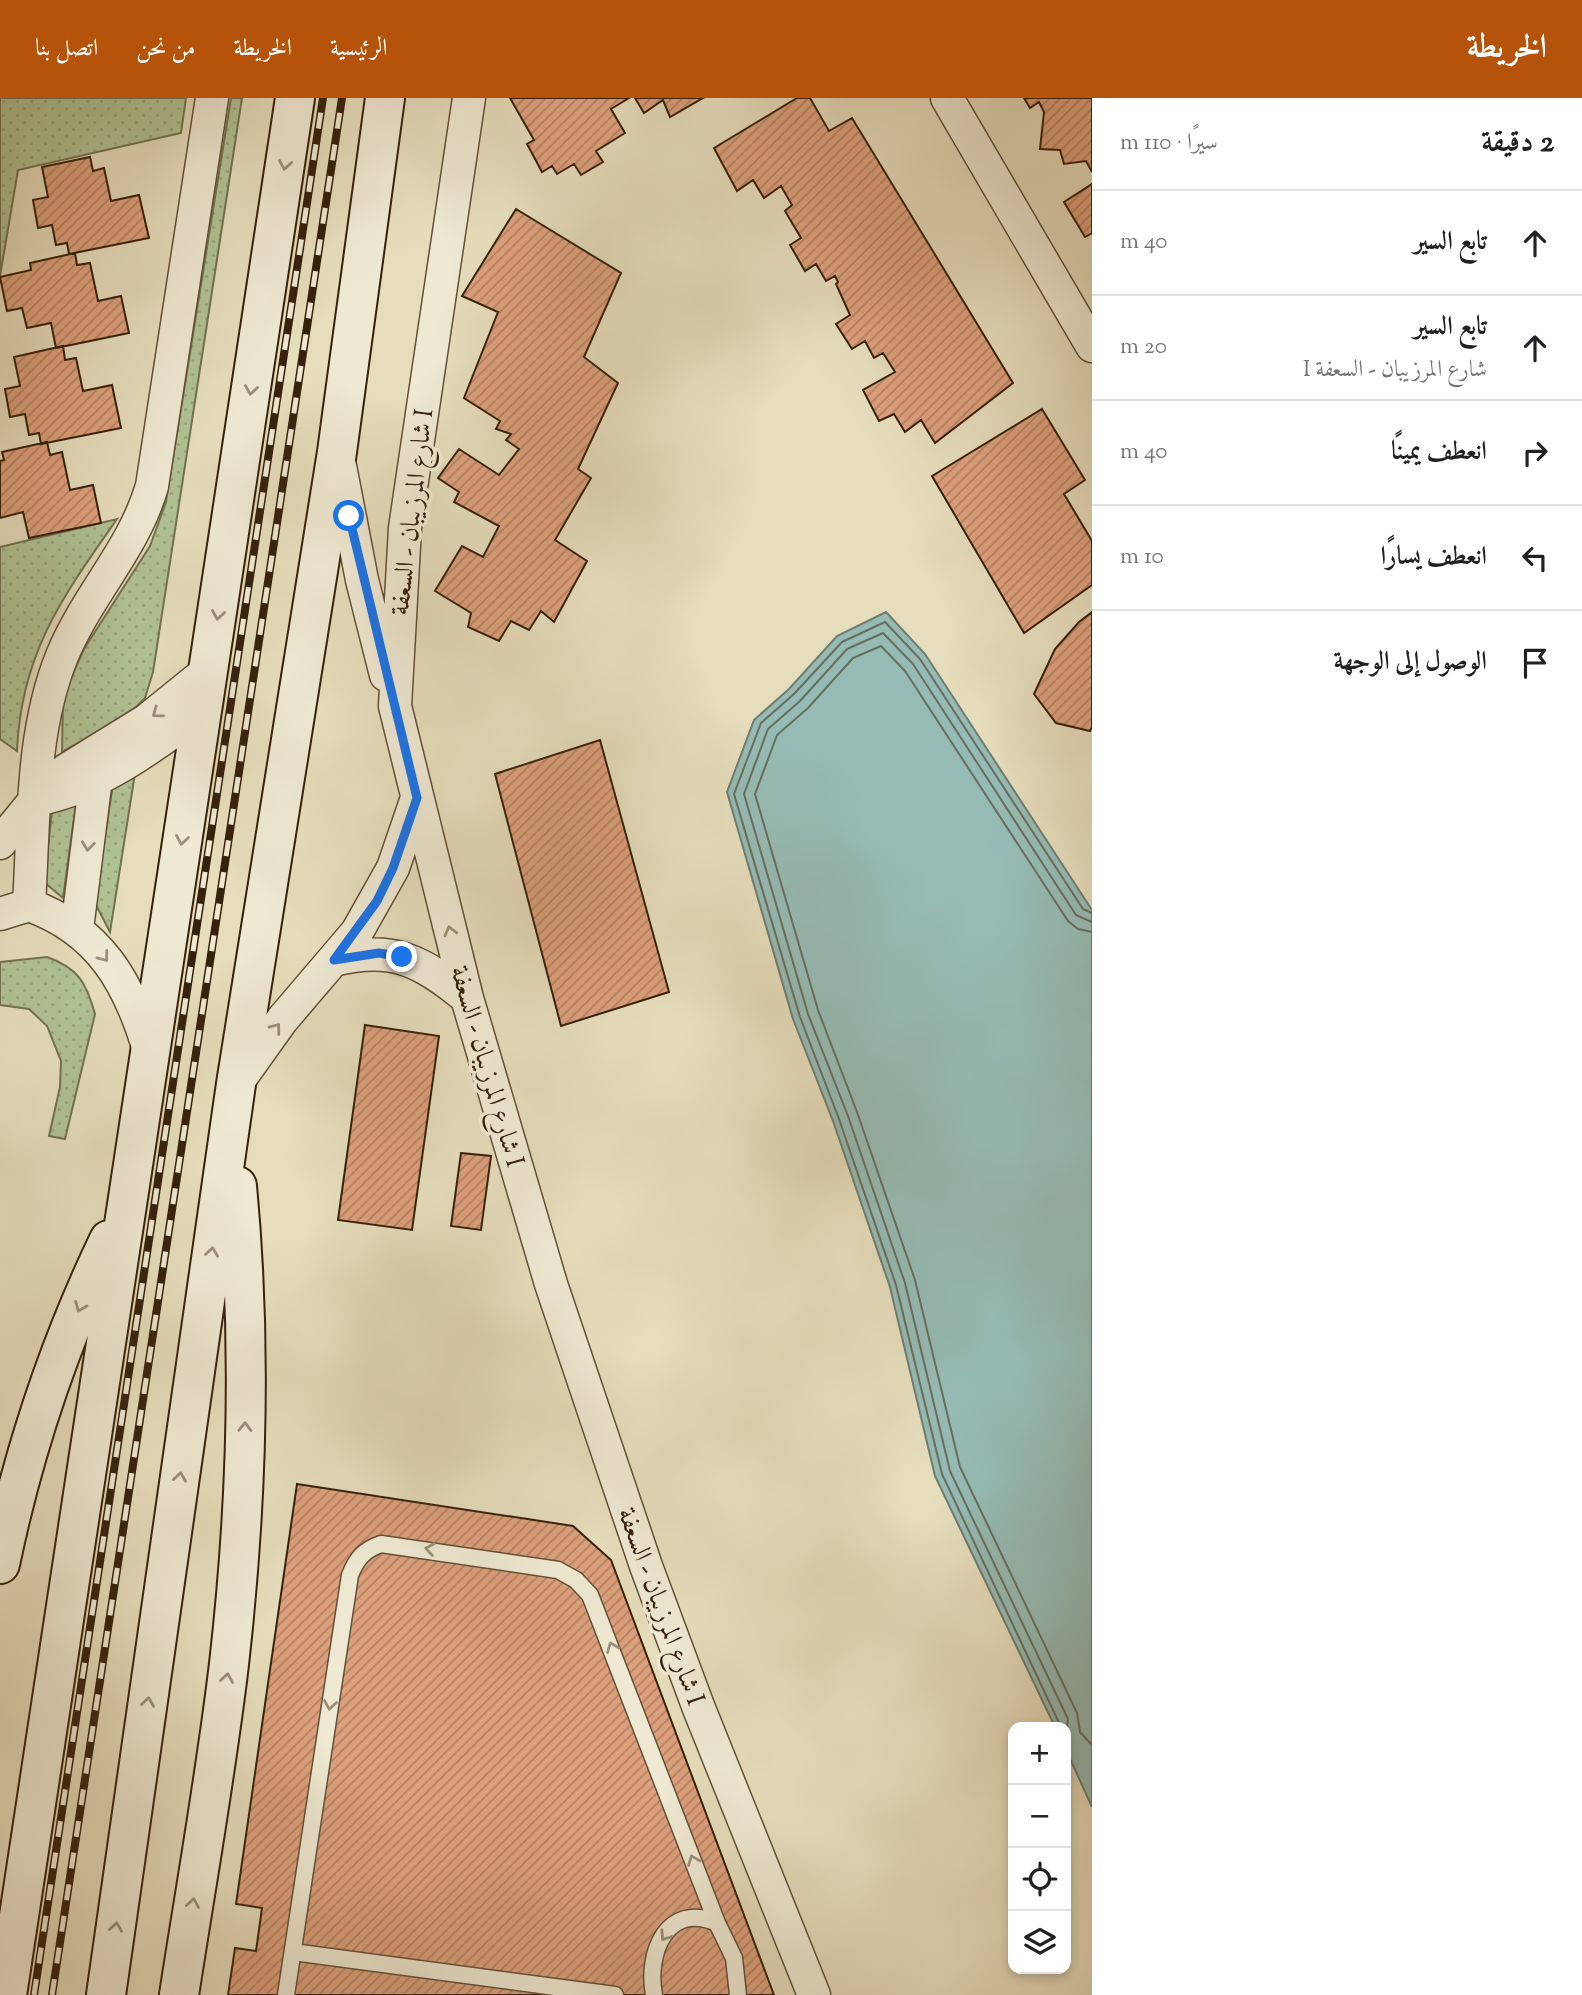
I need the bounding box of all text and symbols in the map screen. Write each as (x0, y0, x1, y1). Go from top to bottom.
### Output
text: الخريطة (1467, 25, 1547, 73)
text: اتصل بنا (35, 32, 98, 66)
text: من نحن (136, 32, 196, 66)
text: الخريطة (234, 32, 292, 66)
text: الرئيسية (330, 32, 388, 66)
text: 2 دقيقة (1481, 122, 1554, 165)
text: سيرًا · 110 m (1120, 127, 1218, 160)
one-way arrow (278, 160, 293, 171)
text: تابع السير (1414, 224, 1487, 261)
icon: ahead (1516, 224, 1554, 262)
text: 40 m (1120, 226, 1168, 259)
text: تابع السير (1414, 309, 1487, 346)
icon: ahead (1516, 329, 1554, 367)
text: 20 m (1120, 331, 1167, 364)
text: شارع المرزيبان - السعفة I (1303, 354, 1487, 387)
one-way arrow (244, 385, 259, 396)
street label: شارع المرزيبان - السعفة I (382, 406, 446, 618)
text: انعطف يمينًا (1391, 434, 1487, 471)
icon: right (1516, 434, 1554, 472)
text: 40 m (1120, 436, 1168, 469)
route start (333, 500, 364, 531)
text: انعطف يسارًا (1380, 539, 1487, 576)
icon: left (1516, 539, 1554, 577)
text: 10 m (1120, 541, 1164, 574)
one-way arrow (210, 610, 225, 621)
text: الوصول إلى الوجهة (1333, 644, 1487, 681)
icon: arrive (1516, 644, 1554, 682)
one-way arrow (152, 705, 165, 717)
one-way arrow (175, 834, 190, 846)
one-way arrow (80, 840, 95, 852)
one-way arrow (444, 926, 458, 938)
route end (386, 941, 417, 972)
one-way arrow (96, 949, 108, 961)
street label: شارع المرزيبان - السعفة I (438, 962, 532, 1172)
one-way arrow (267, 1024, 280, 1036)
one-way arrow (204, 1246, 219, 1258)
one-way arrow (74, 1300, 88, 1312)
one-way arrow (238, 1421, 253, 1432)
one-way arrow (172, 1471, 187, 1483)
street label: شارع المرزيبان - السعفة I (606, 1503, 713, 1712)
one-way arrow (424, 1542, 436, 1557)
one-way arrow (606, 1641, 620, 1653)
one-way arrow (219, 1672, 234, 1684)
one-way arrow (140, 1696, 155, 1708)
one-way arrow (323, 1699, 338, 1711)
map controls (1008, 1722, 1071, 1974)
button: + (1008, 1722, 1071, 1785)
button: − (1008, 1785, 1071, 1848)
button: locate (1008, 1848, 1071, 1911)
one-way arrow (687, 1854, 701, 1866)
one-way arrow (185, 1897, 200, 1909)
button: layers (1008, 1911, 1071, 1974)
one-way arrow (108, 1922, 123, 1933)
one-way arrow (660, 1928, 673, 1941)

